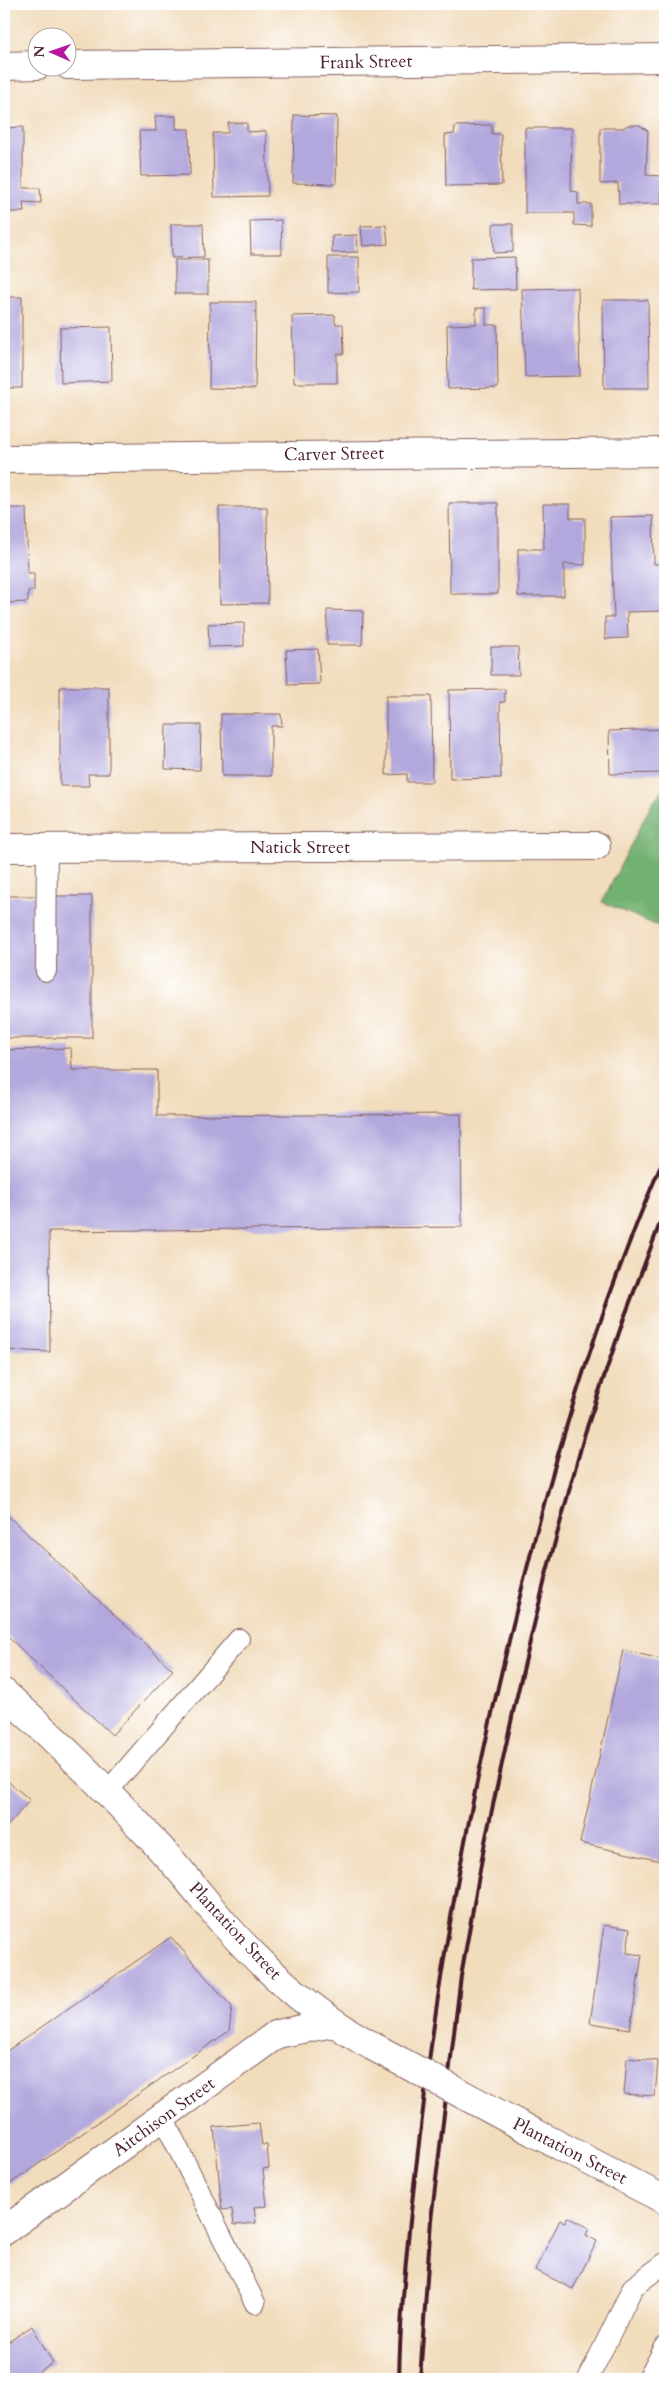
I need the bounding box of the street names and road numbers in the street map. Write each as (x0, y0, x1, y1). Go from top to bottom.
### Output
street label: Frank Street (319, 49, 413, 75)
street label: Carver Street (284, 441, 385, 467)
street label: Natick Street (250, 835, 350, 860)
street label: Plantation Street (183, 1877, 287, 1986)
street label: Aitchison Street (108, 2071, 220, 2163)
street label: Plantation Street (508, 2111, 632, 2191)

